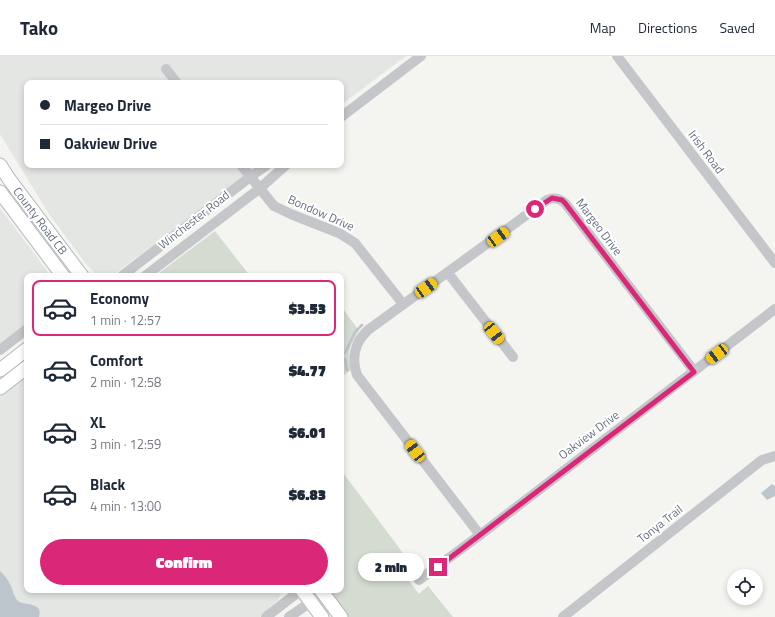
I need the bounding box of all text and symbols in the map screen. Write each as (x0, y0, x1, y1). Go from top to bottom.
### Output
text: Tako (20, 13, 58, 42)
text: Map (590, 17, 616, 38)
text: Directions (638, 17, 697, 38)
text: Saved (719, 17, 755, 38)
text: Margeo Drive (64, 94, 151, 117)
street label: Irish Road (684, 126, 729, 178)
text: Oakview Drive (64, 132, 157, 155)
street label: County Road CB (9, 183, 72, 259)
street label: Winchester Road (154, 186, 233, 254)
street label: Bondow Drive (285, 189, 357, 236)
street label: Margeo Drive (571, 194, 627, 259)
route start (526, 200, 544, 218)
car (485, 225, 511, 249)
car (413, 276, 439, 300)
text: Economy (90, 287, 149, 310)
icon: car (42, 290, 78, 326)
text: $3.53 (289, 297, 326, 320)
text: 1 min · 12:57 (90, 310, 161, 330)
car (482, 320, 506, 346)
car (704, 342, 730, 366)
text: Comfort (90, 349, 143, 372)
icon: car (42, 352, 78, 388)
text: $4.77 (289, 359, 326, 382)
text: 2 min · 12:58 (90, 372, 161, 392)
street label: Oakview Drive (554, 405, 623, 464)
text: XL (90, 411, 106, 434)
icon: car (42, 414, 78, 450)
text: $6.01 (289, 421, 326, 444)
text: 3 min · 12:59 (90, 434, 161, 454)
car (403, 438, 427, 464)
text: Black (90, 473, 125, 496)
icon: car (42, 476, 78, 512)
text: $6.83 (289, 483, 326, 506)
text: 4 min · 13:00 (90, 496, 161, 516)
street label: Tonya Trail (633, 500, 686, 547)
button: Confirm (40, 539, 328, 585)
callout: 2 min (358, 553, 424, 581)
text: 2 min (375, 557, 407, 577)
route end (429, 558, 447, 576)
map controls (727, 569, 763, 605)
button: locate (727, 569, 763, 605)

